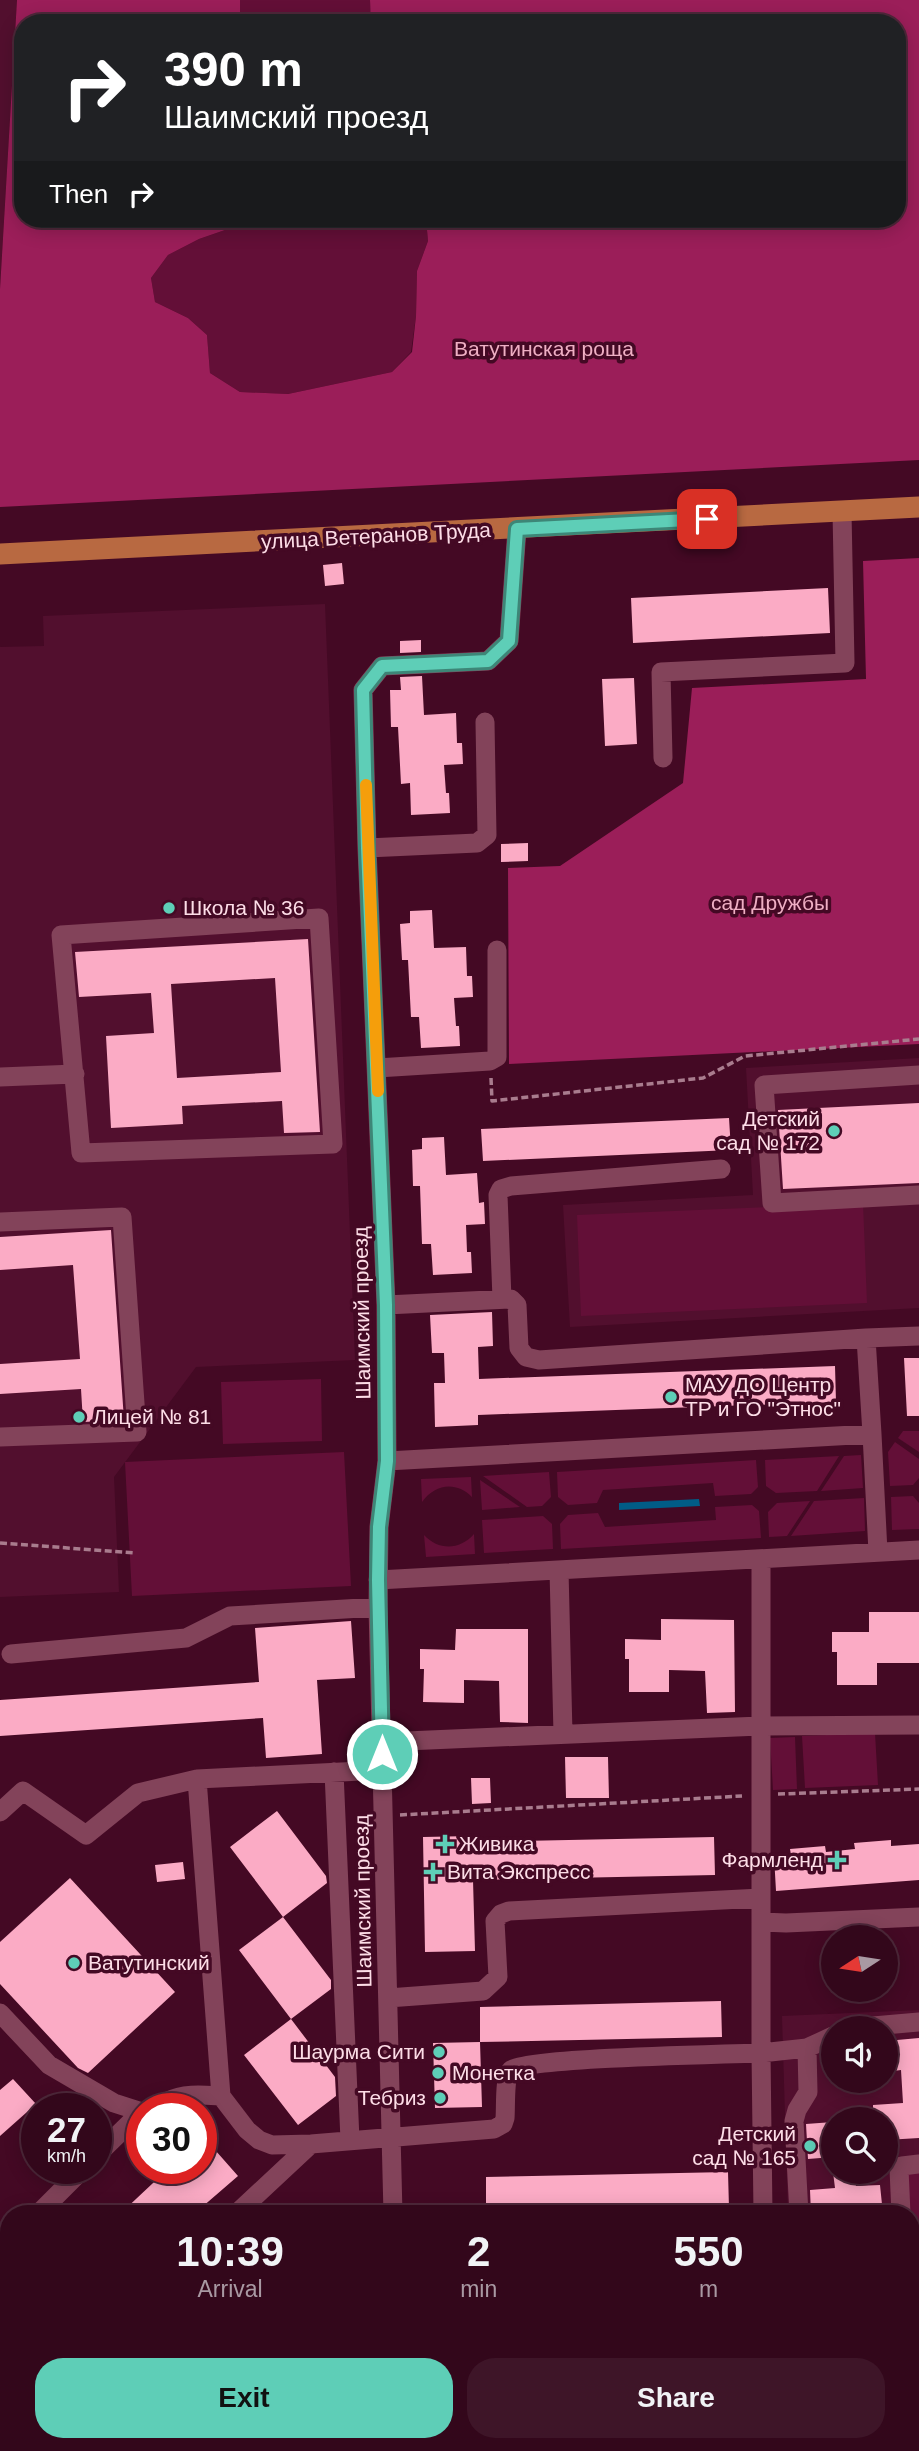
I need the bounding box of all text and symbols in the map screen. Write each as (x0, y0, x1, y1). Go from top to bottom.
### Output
icon: right (49, 42, 140, 133)
text: 390 m (164, 42, 303, 96)
text: Шаимский проезд (164, 99, 428, 135)
icon: right (122, 175, 160, 213)
text: Then (49, 179, 108, 209)
park label: Ватутинская роща (454, 337, 634, 360)
pin (677, 489, 737, 549)
icon: arrive (688, 500, 726, 538)
street label: улица Ветеранов Труда (260, 518, 492, 553)
park label: сад Дружбы (711, 891, 829, 914)
place label: Школа № 36 (183, 896, 304, 919)
marker: Школа № 36 (161, 900, 177, 916)
place label: Детский сад № 172 (716, 1107, 820, 1154)
marker: Детский сад № 172 (826, 1123, 842, 1139)
street label: Шаимский проезд (348, 1226, 375, 1400)
place label: МАУ ДО Центр ТР и ГО "Этнос" (685, 1373, 841, 1420)
marker: МАУ ДО Центр ТР и ГО "Этнос" (663, 1389, 679, 1405)
place label: Лицей № 81 (93, 1405, 211, 1428)
marker: Лицей № 81 (71, 1409, 87, 1425)
position arrow (345, 1717, 419, 1791)
street label: Шаимский проезд (349, 1814, 376, 1988)
place label: Живика (459, 1832, 535, 1855)
marker: Живика (437, 1836, 453, 1852)
place label: Фармленд (721, 1848, 823, 1871)
marker: Фармленд (829, 1852, 845, 1868)
place label: Вита Экспресс (447, 1860, 590, 1883)
marker: Вита Экспресс (425, 1864, 441, 1880)
north arrow (821, 1925, 898, 2002)
map controls (821, 1925, 898, 2184)
place label: Ватутинский (88, 1951, 210, 1974)
marker: Ватутинский (66, 1955, 82, 1971)
button: sound (821, 2016, 898, 2093)
place label: Шаурма Сити (292, 2040, 425, 2063)
marker: Шаурма Сити (431, 2044, 447, 2060)
place label: Монетка (452, 2061, 535, 2084)
marker: Монетка (430, 2065, 446, 2081)
place label: Тебриз (358, 2086, 426, 2109)
marker: Тебриз (432, 2090, 448, 2106)
speed limit sign: 30 (126, 2093, 217, 2184)
button: search (821, 2107, 898, 2184)
text: 27 (47, 2110, 86, 2149)
place label: Детский сад № 165 (692, 2122, 796, 2169)
marker: Детский сад № 165 (802, 2138, 818, 2154)
text: km/h (47, 2146, 86, 2166)
text: 10:39 (176, 2228, 284, 2275)
text: 2 (467, 2228, 490, 2275)
text: 550 (674, 2228, 744, 2275)
text: Arrival (197, 2276, 263, 2302)
text: min (460, 2276, 497, 2302)
text: m (699, 2276, 718, 2302)
button: Exit (35, 2358, 453, 2438)
button: Share (467, 2358, 885, 2438)

